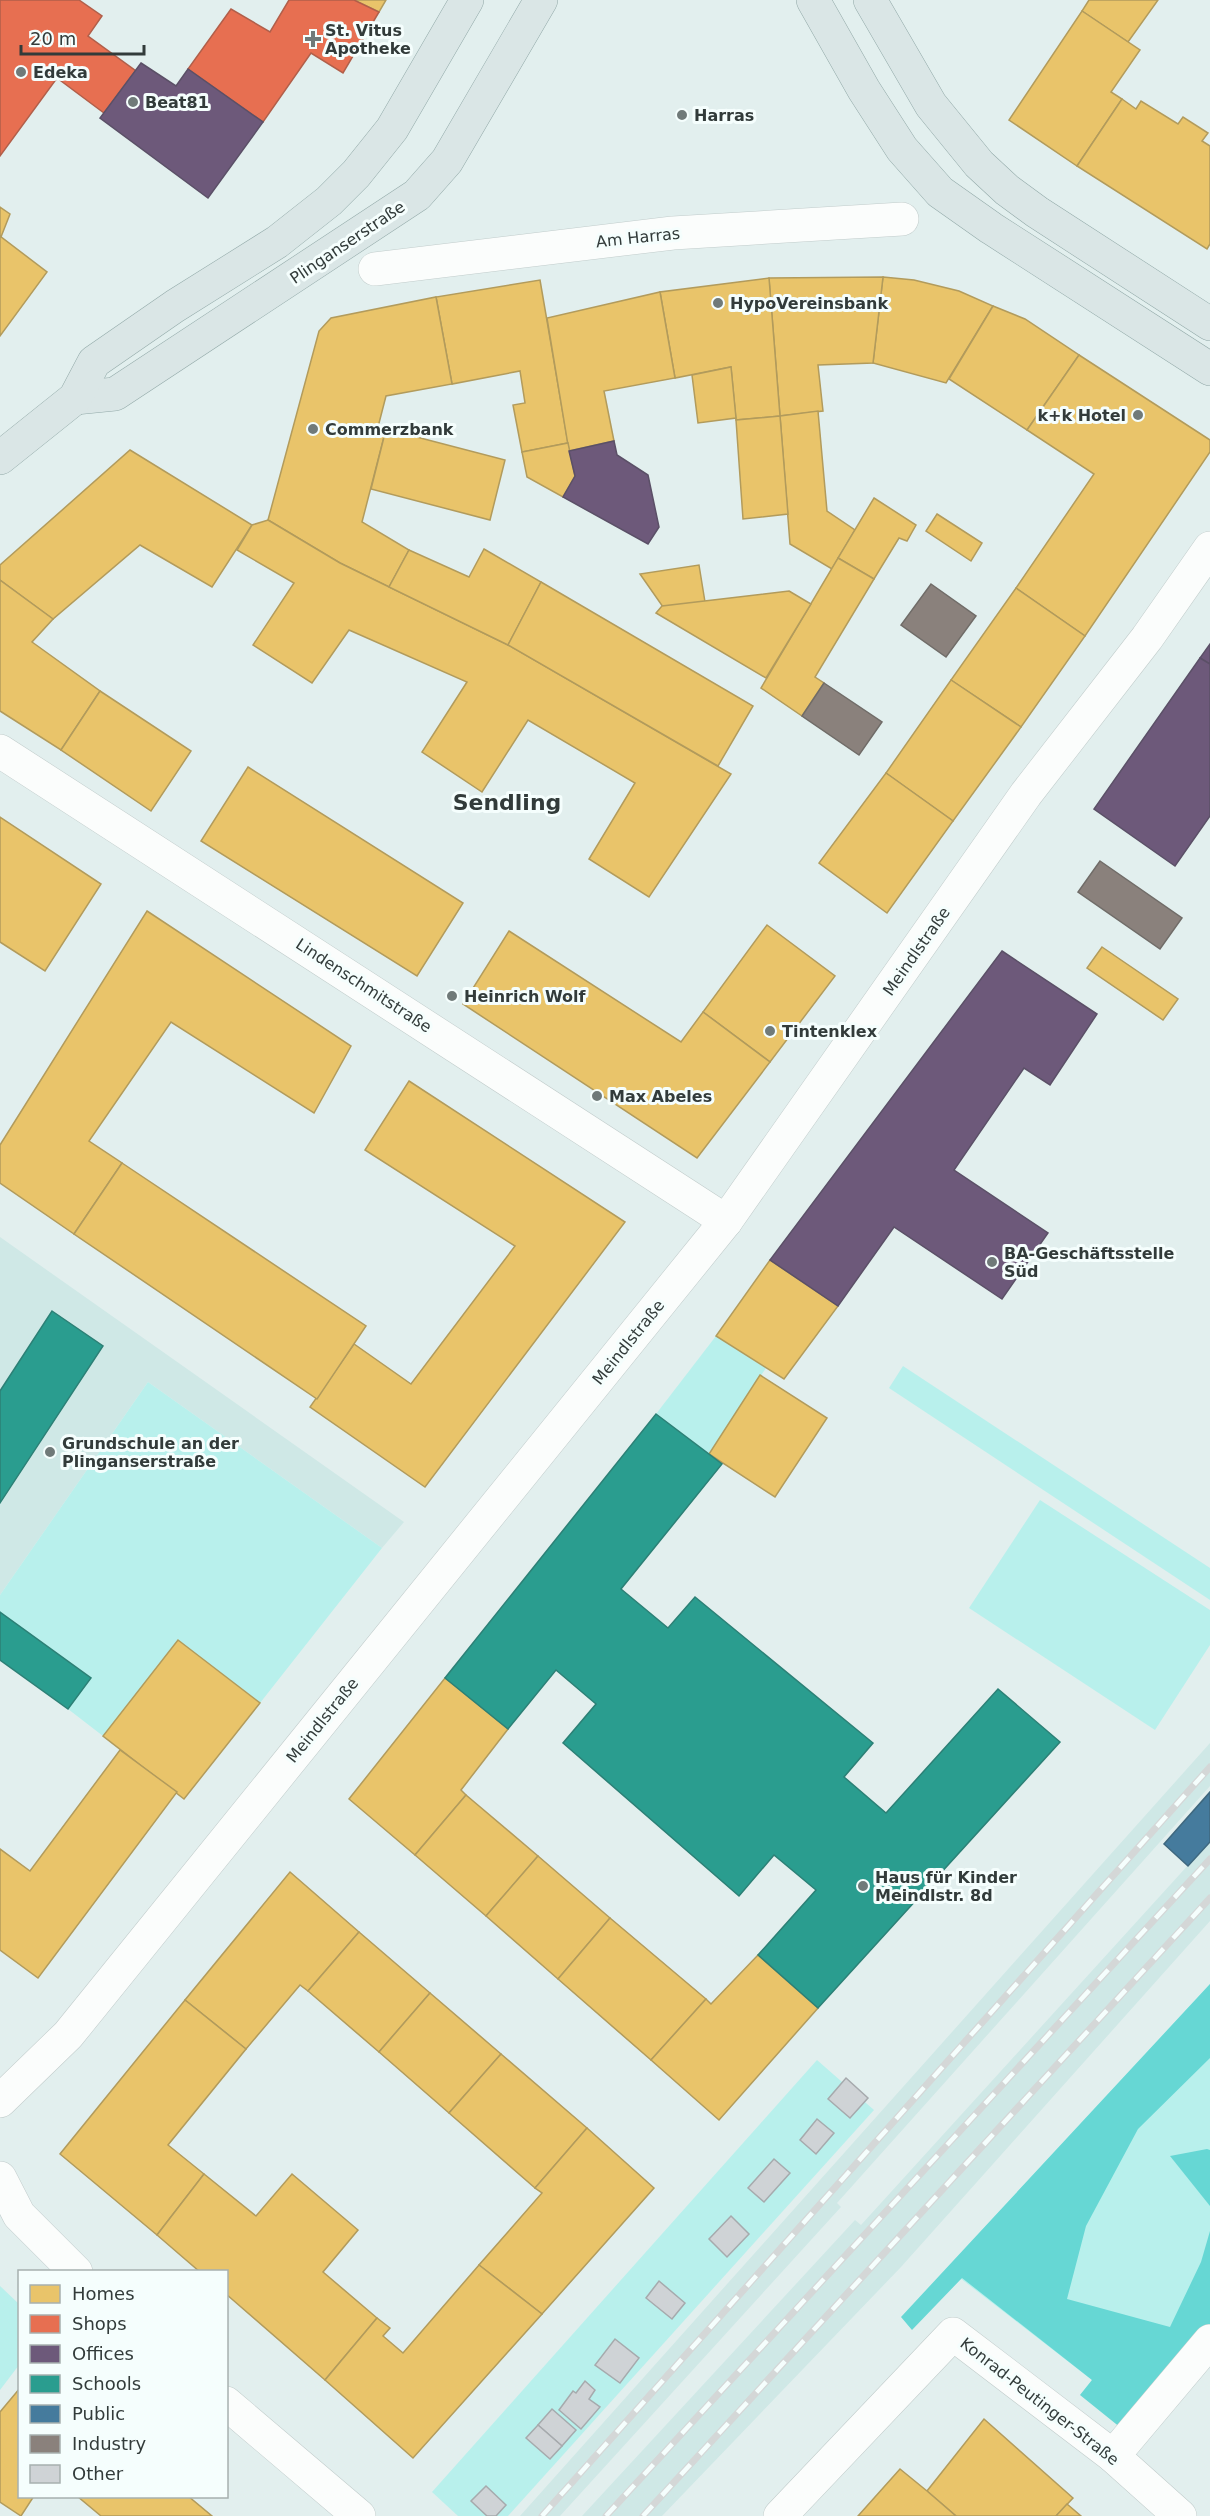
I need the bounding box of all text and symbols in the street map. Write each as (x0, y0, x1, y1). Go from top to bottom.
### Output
scale bar (21, 18, 144, 56)
place label: St. Vitus Apotheke (325, 21, 411, 58)
text: 20 m (30, 28, 76, 49)
marker: St. Vitus Apotheke (306, 32, 320, 46)
place label: Edeka (33, 63, 88, 82)
marker: Edeka (14, 65, 28, 79)
place label: Beat81 (145, 93, 209, 112)
marker: Beat81 (126, 95, 140, 109)
place label: Harras (694, 106, 754, 125)
marker: Harras (675, 108, 689, 122)
street label: Plinganserstraße (286, 197, 408, 288)
street label: Am Harras (595, 224, 681, 251)
place label: HypoVereinsbank (730, 294, 888, 313)
marker: HypoVereinsbank (711, 296, 725, 310)
place label: k+k Hotel (1037, 406, 1126, 425)
marker: k+k Hotel (1131, 408, 1145, 422)
place label: Commerzbank (325, 420, 454, 439)
marker: Commerzbank (306, 422, 320, 436)
district label: Sendling (453, 790, 561, 815)
street label: Meindlstraße (879, 903, 954, 999)
street label: Lindenschmitstraße (292, 934, 435, 1036)
place label: Heinrich Wolf (464, 987, 586, 1006)
marker: Heinrich Wolf (445, 989, 459, 1003)
place label: Tintenklex (782, 1022, 878, 1041)
marker: Tintenklex (763, 1024, 777, 1038)
place label: Max Abeles (609, 1087, 712, 1106)
marker: Max Abeles (590, 1089, 604, 1103)
place label: BA-Geschäftsstelle Süd (1004, 1244, 1175, 1281)
marker: BA-Geschäftsstelle Süd (985, 1255, 999, 1269)
street label: Meindlstraße (588, 1296, 668, 1389)
place label: Grundschule an der Plinganserstraße (62, 1434, 239, 1471)
marker: Grundschule an der Plinganserstraße (43, 1445, 57, 1459)
street label: Meindlstraße (282, 1674, 362, 1767)
place label: Haus für Kinder Meindlstr. 8d (875, 1868, 1017, 1905)
marker: Haus für Kinder Meindlstr. 8d (856, 1879, 870, 1893)
legend (18, 2270, 228, 2498)
text: Homes (72, 2283, 135, 2304)
text: Shops (72, 2313, 127, 2334)
street label: Konrad-Peutinger-Straße (957, 2334, 1123, 2469)
text: Offices (72, 2343, 134, 2364)
text: Schools (72, 2373, 141, 2394)
text: Public (72, 2403, 125, 2424)
text: Industry (72, 2433, 146, 2454)
text: Other (72, 2463, 124, 2484)

